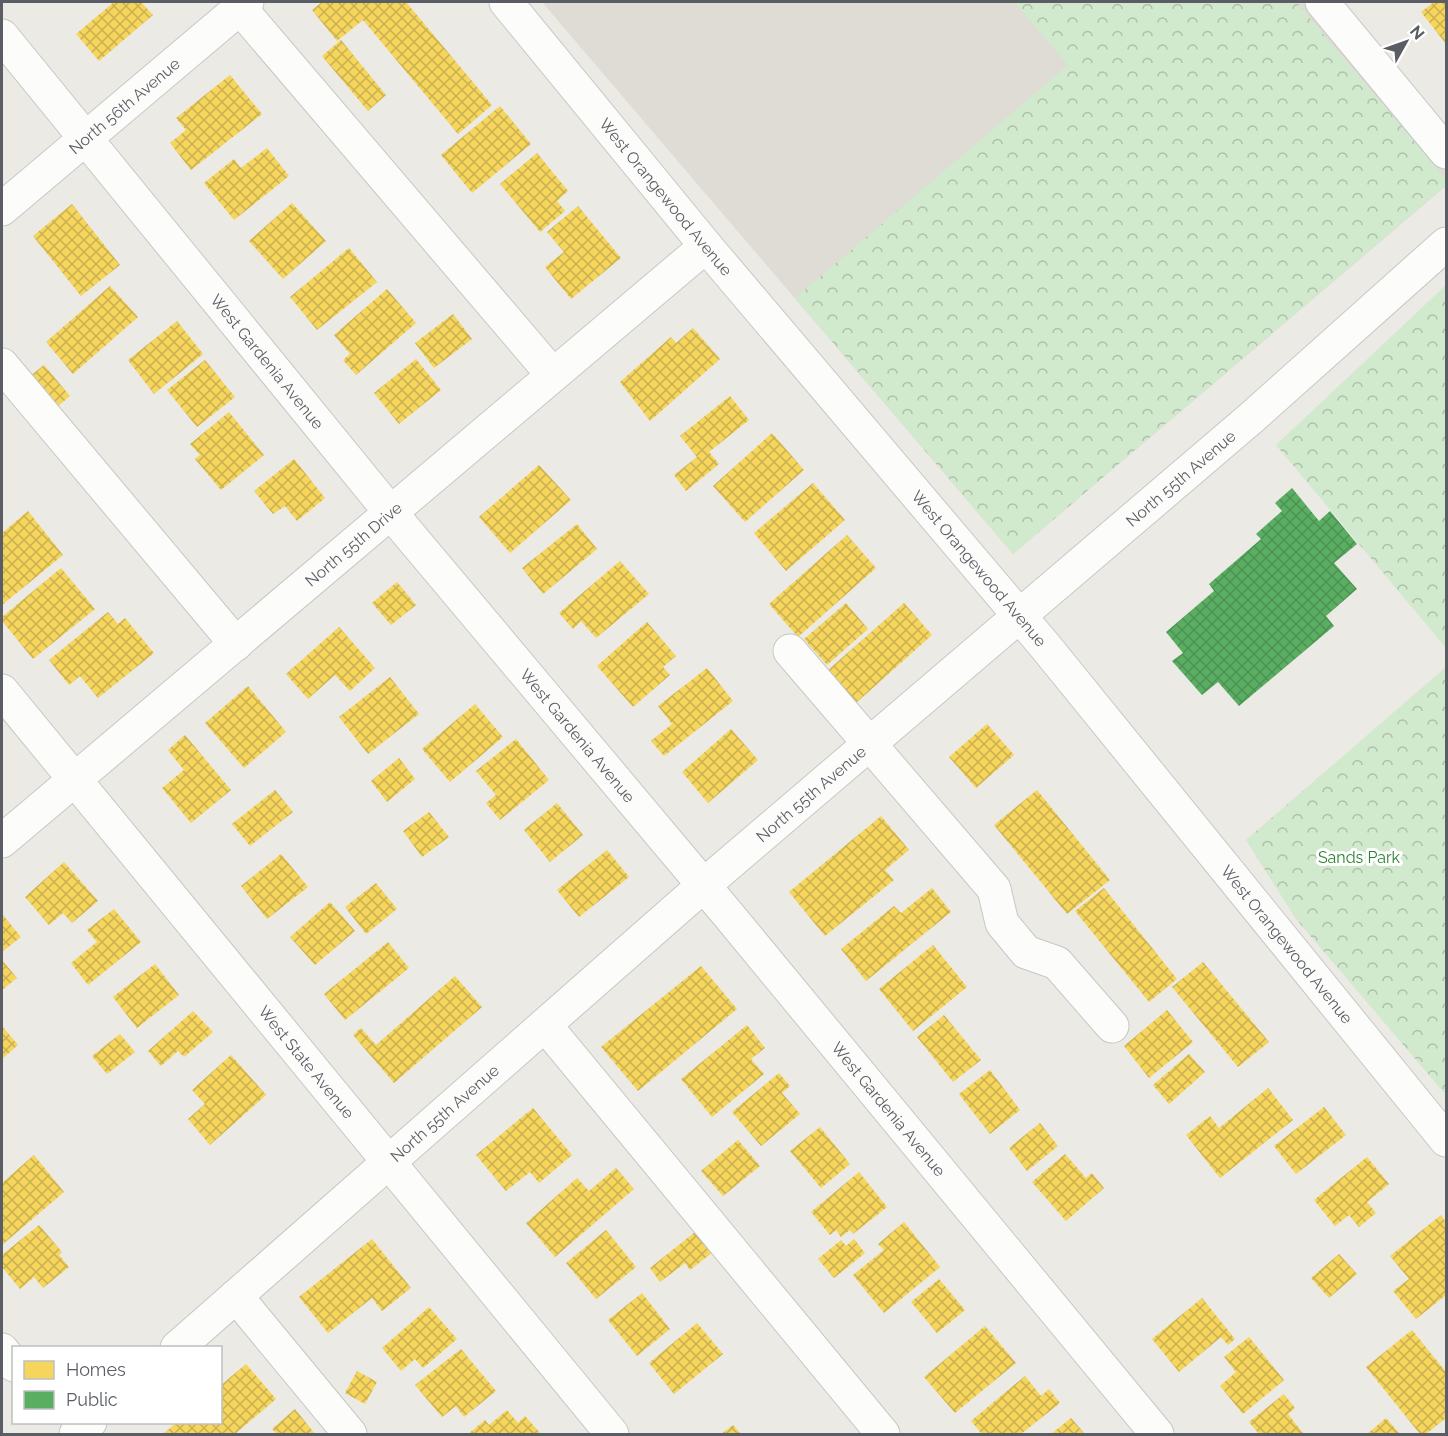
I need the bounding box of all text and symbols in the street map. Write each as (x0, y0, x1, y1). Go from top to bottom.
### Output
north arrow (1376, 12, 1436, 72)
text: N (1406, 22, 1428, 43)
street label: North 56th Avenue (65, 54, 184, 158)
street label: West Orangewood Avenue (595, 114, 736, 280)
street label: West Gardenia Avenue (206, 290, 328, 433)
street label: North 55th Avenue (1122, 427, 1240, 531)
street label: West Orangewood Avenue (907, 487, 1050, 651)
street label: North 55th Drive (301, 498, 406, 591)
street label: West Gardenia Avenue (516, 665, 639, 806)
street label: North 55th Avenue (752, 742, 870, 846)
park label: Sands Park (1318, 848, 1401, 867)
street label: West Orangewood Avenue (1217, 862, 1357, 1028)
street label: West State Avenue (254, 1002, 358, 1123)
street label: West Gardenia Avenue (827, 1038, 949, 1180)
street label: North 55th Avenue (387, 1061, 503, 1166)
legend (12, 1346, 222, 1424)
text: Homes (66, 1359, 126, 1380)
text: Public (66, 1389, 118, 1410)

